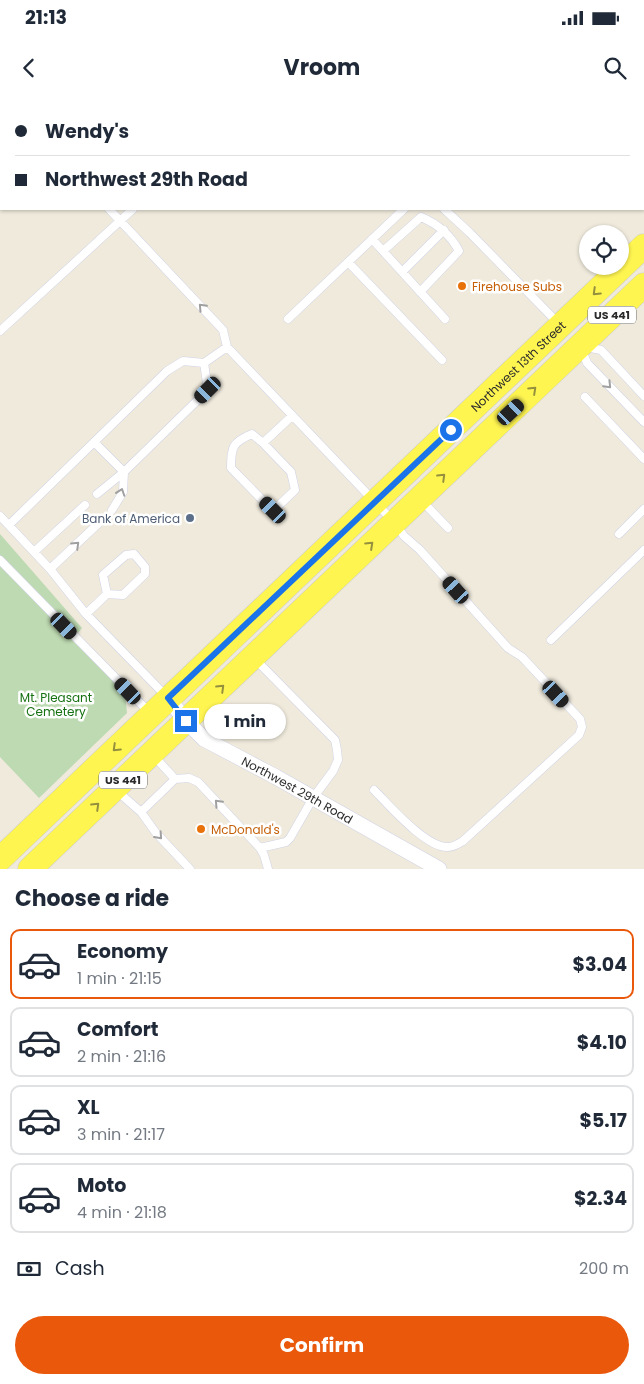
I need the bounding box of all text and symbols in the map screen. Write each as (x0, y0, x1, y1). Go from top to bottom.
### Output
text: 21:13 (25, 4, 67, 31)
text: Vroom (284, 52, 360, 83)
icon: back (15, 54, 43, 82)
icon: search (601, 54, 629, 82)
text: Wendy's (45, 118, 129, 145)
text: Northwest 29th Road (45, 166, 248, 193)
map controls (579, 225, 629, 275)
button: locate (579, 225, 629, 275)
place label: Firehouse Subs (472, 278, 562, 295)
marker: Firehouse Subs (456, 280, 468, 292)
one-way arrow (593, 286, 602, 295)
one-way arrow (199, 304, 208, 313)
road number: US 441 (588, 306, 636, 324)
street label: Northwest 13th Street (467, 317, 569, 415)
car (192, 374, 223, 406)
one-way arrow (602, 379, 611, 388)
one-way arrow (528, 387, 537, 396)
car (494, 396, 527, 428)
route start (440, 419, 462, 441)
one-way arrow (436, 474, 445, 483)
one-way arrow (115, 488, 125, 497)
car (257, 494, 288, 526)
place label: Bank of America (82, 510, 180, 527)
marker: Bank of America (184, 512, 196, 524)
one-way arrow (70, 542, 79, 551)
one-way arrow (364, 542, 373, 551)
car (440, 574, 471, 606)
car (48, 610, 79, 642)
car (112, 675, 143, 707)
car (540, 678, 571, 710)
one-way arrow (215, 685, 224, 694)
park label: Mt. Pleasant Cemetery (20, 689, 92, 720)
callout: 1 min (204, 704, 286, 738)
route end (175, 710, 197, 732)
text: 1 min (224, 710, 266, 733)
one-way arrow (113, 742, 122, 751)
street label: Northwest 29th Road (239, 752, 356, 827)
road number: US 441 (99, 772, 147, 788)
one-way arrow (215, 800, 224, 809)
one-way arrow (90, 803, 99, 812)
place label: McDonald's (211, 821, 280, 838)
marker: McDonald's (195, 823, 207, 835)
one-way arrow (153, 831, 162, 840)
text: Choose a ride (15, 883, 169, 914)
text: Economy (77, 938, 168, 965)
icon: car (17, 942, 62, 987)
text: $3.04 (572, 951, 627, 978)
text: 1 min · 21:15 (77, 967, 162, 990)
text: Comfort (77, 1016, 159, 1043)
icon: car (17, 1020, 62, 1065)
text: $4.10 (577, 1029, 627, 1056)
text: 2 min · 21:16 (77, 1045, 166, 1068)
text: XL (77, 1094, 100, 1121)
icon: car (17, 1098, 62, 1143)
text: $5.17 (579, 1107, 627, 1134)
text: 3 min · 21:17 (77, 1123, 165, 1146)
text: Moto (77, 1172, 126, 1199)
icon: car (17, 1176, 62, 1221)
text: $2.34 (574, 1185, 627, 1212)
text: 4 min · 21:18 (77, 1201, 167, 1224)
icon: cash (15, 1255, 43, 1283)
text: Cash (55, 1255, 105, 1282)
text: 200 m (579, 1257, 629, 1280)
button: Confirm (15, 1316, 629, 1374)

